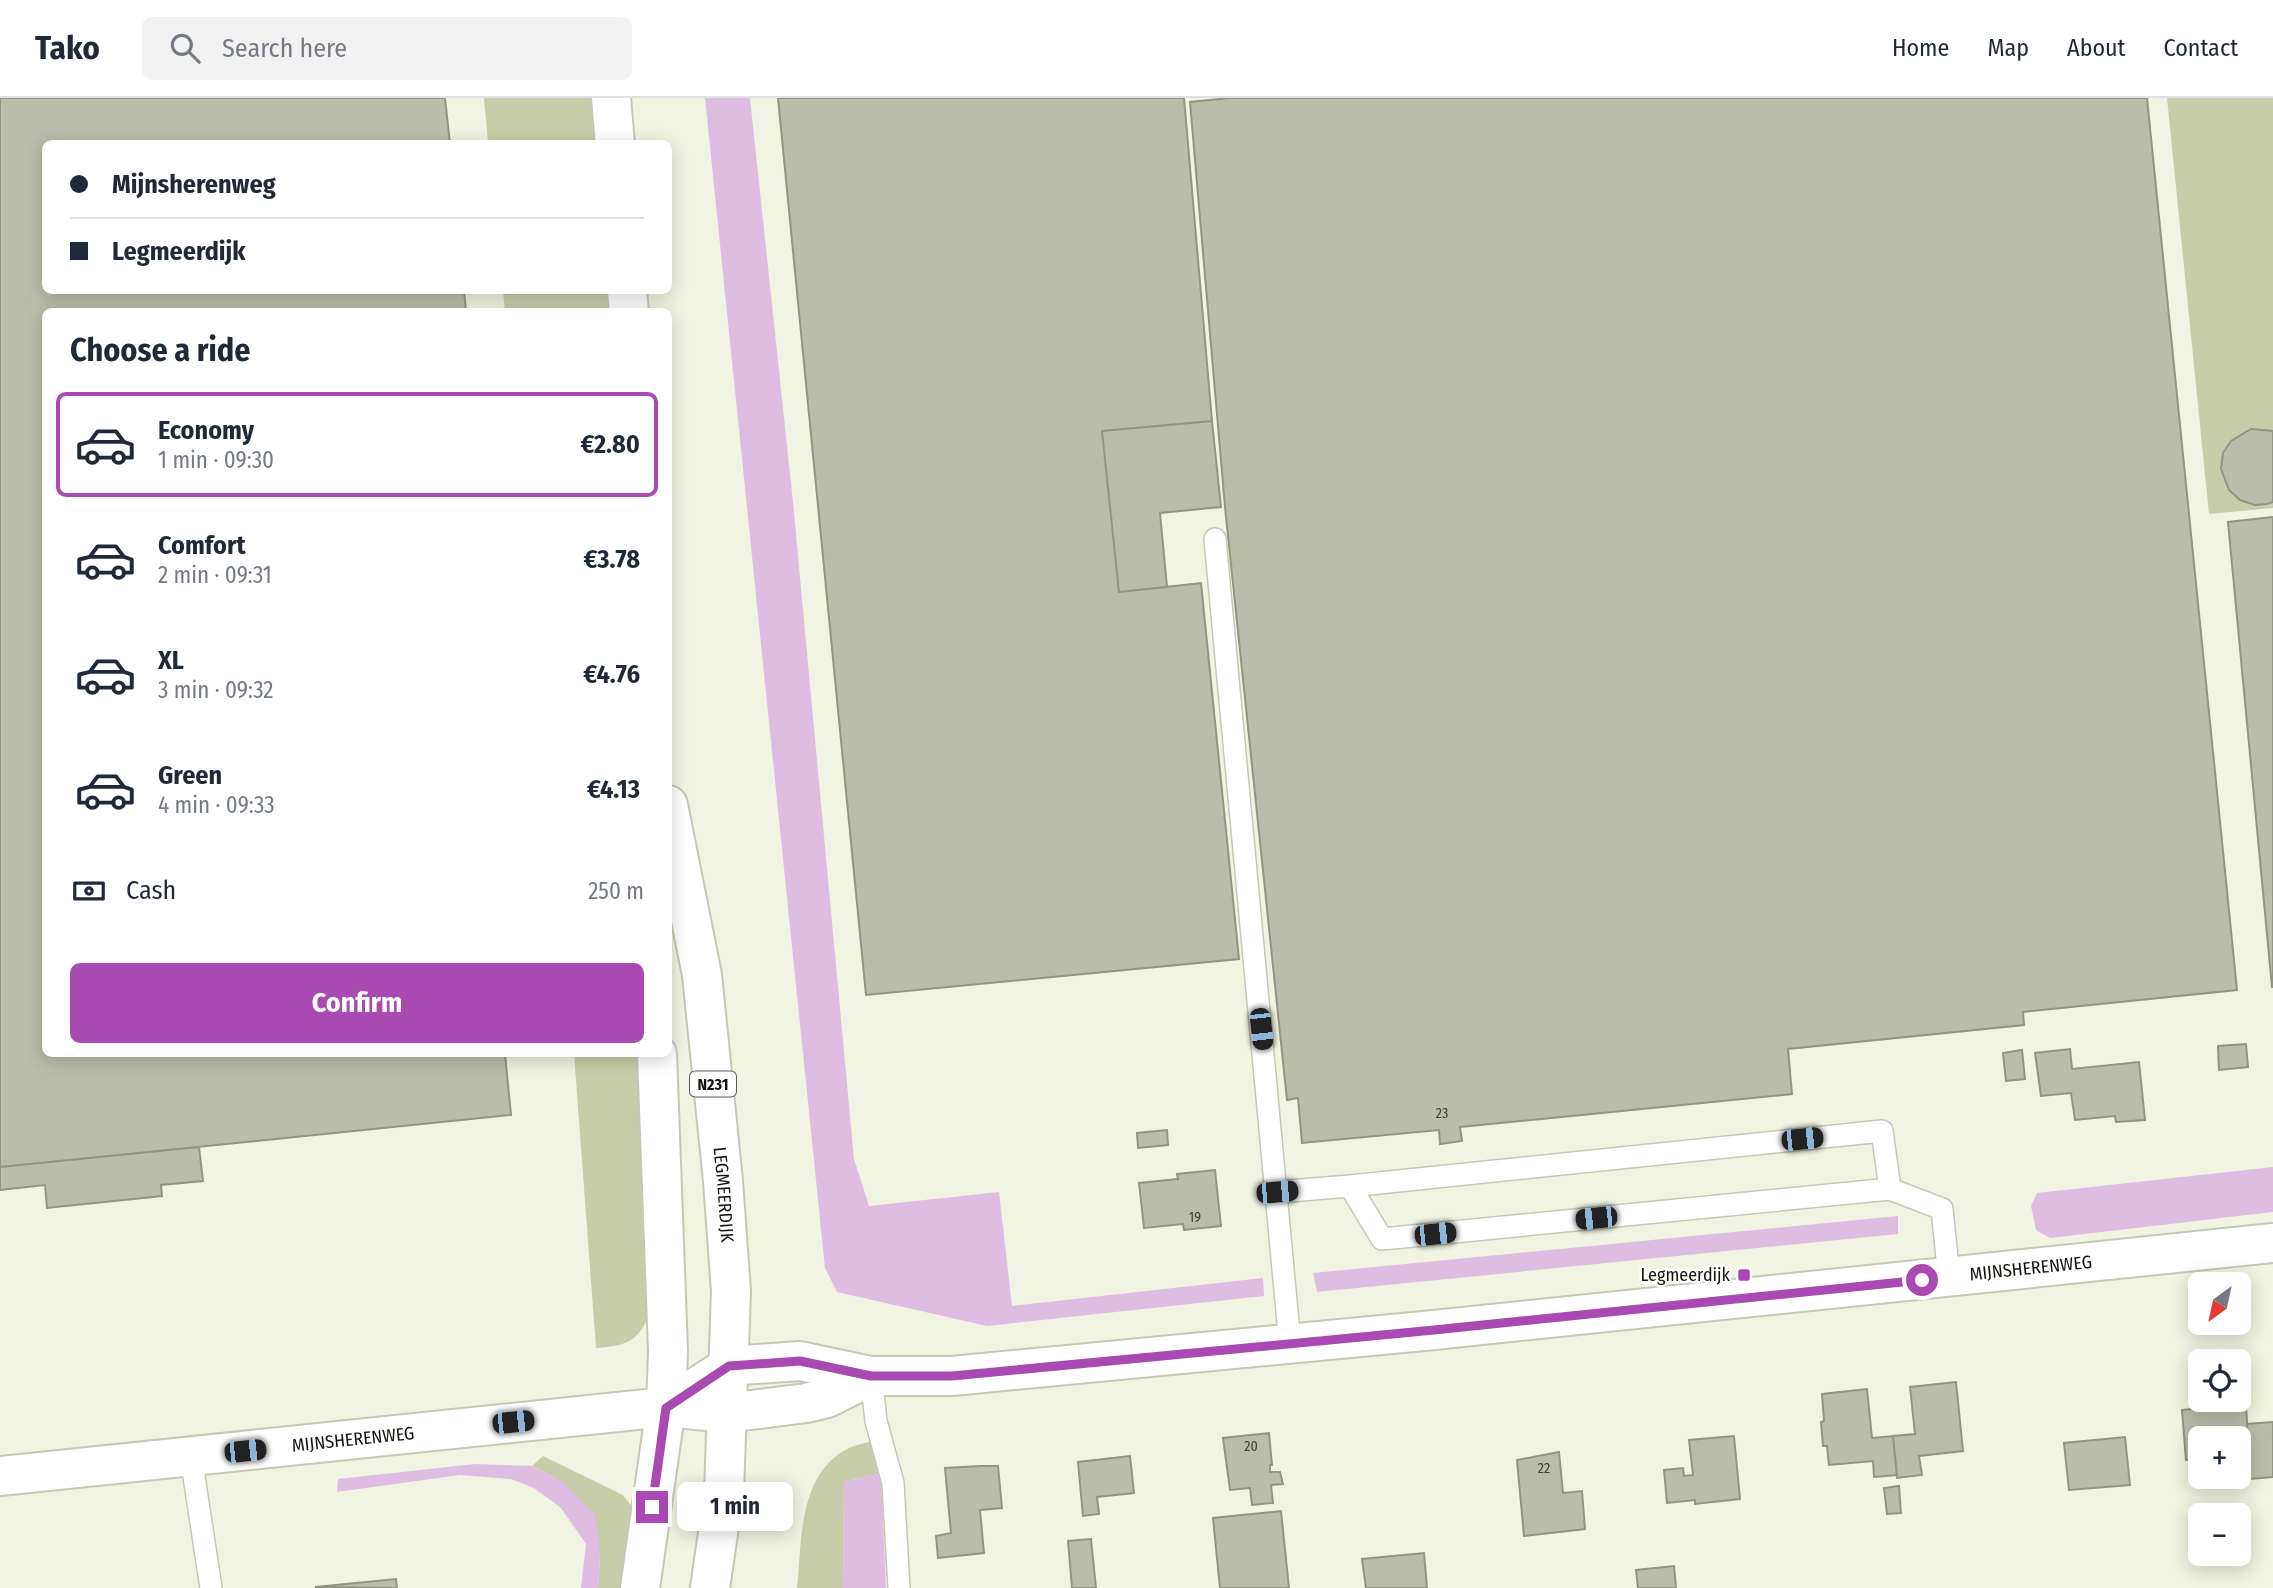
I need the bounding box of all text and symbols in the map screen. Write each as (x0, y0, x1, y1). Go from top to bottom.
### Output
search box (142, 17, 632, 80)
text: Tako (35, 28, 100, 68)
icon: search (166, 29, 204, 67)
text: Search here (222, 33, 347, 64)
text: Home (1892, 34, 1949, 62)
text: Map (1987, 34, 2029, 62)
text: About (2067, 34, 2125, 62)
text: Contact (2163, 34, 2238, 62)
text: Mijnsherenweg (112, 169, 276, 200)
text: Legmeerdijk (112, 236, 246, 267)
text: Choose a ride (70, 331, 251, 369)
icon: car (74, 413, 137, 476)
text: Economy (158, 415, 254, 446)
text: €2.80 (580, 429, 640, 460)
text: 1 min · 09:30 (158, 446, 274, 474)
icon: car (74, 528, 137, 591)
text: Comfort (158, 530, 246, 561)
text: €3.78 (583, 544, 640, 575)
text: 2 min · 09:31 (158, 561, 272, 589)
icon: car (74, 643, 137, 706)
text: XL (158, 645, 184, 676)
text: €4.76 (583, 659, 640, 690)
text: 3 min · 09:32 (158, 676, 273, 704)
icon: car (74, 758, 137, 821)
text: Green (158, 760, 222, 791)
text: €4.13 (587, 774, 640, 805)
text: 4 min · 09:33 (158, 791, 275, 819)
icon: cash (70, 872, 108, 910)
text: Cash (126, 875, 176, 906)
text: 250 m (588, 877, 644, 905)
button: Confirm (70, 963, 644, 1043)
car (1249, 1007, 1274, 1051)
road number: N231 (690, 1072, 736, 1096)
house number: 23 (1436, 1105, 1448, 1122)
car (1781, 1126, 1824, 1152)
street label: LEGMEERDIJK (709, 1146, 738, 1244)
car (1256, 1180, 1299, 1204)
car (1575, 1205, 1618, 1231)
house number: 19 (1189, 1209, 1201, 1226)
car (1414, 1221, 1457, 1247)
street label: MIJNSHERENWEG (1968, 1251, 2093, 1285)
place label: Legmeerdijk (1641, 1264, 1731, 1286)
route start (1906, 1264, 1938, 1296)
marker: Legmeerdijk (1736, 1267, 1752, 1283)
north arrow (2188, 1272, 2250, 1335)
map controls (2188, 1272, 2251, 1566)
button: locate (2188, 1349, 2251, 1412)
car (492, 1409, 535, 1435)
street label: MIJNSHERENWEG (291, 1422, 415, 1457)
button: + (2188, 1426, 2251, 1489)
car (224, 1438, 267, 1464)
house number: 20 (1244, 1438, 1258, 1455)
house number: 22 (1538, 1460, 1550, 1477)
callout: 1 min (676, 1482, 792, 1532)
route end (636, 1491, 668, 1523)
text: 1 min (710, 1492, 760, 1520)
button: − (2188, 1503, 2251, 1566)

